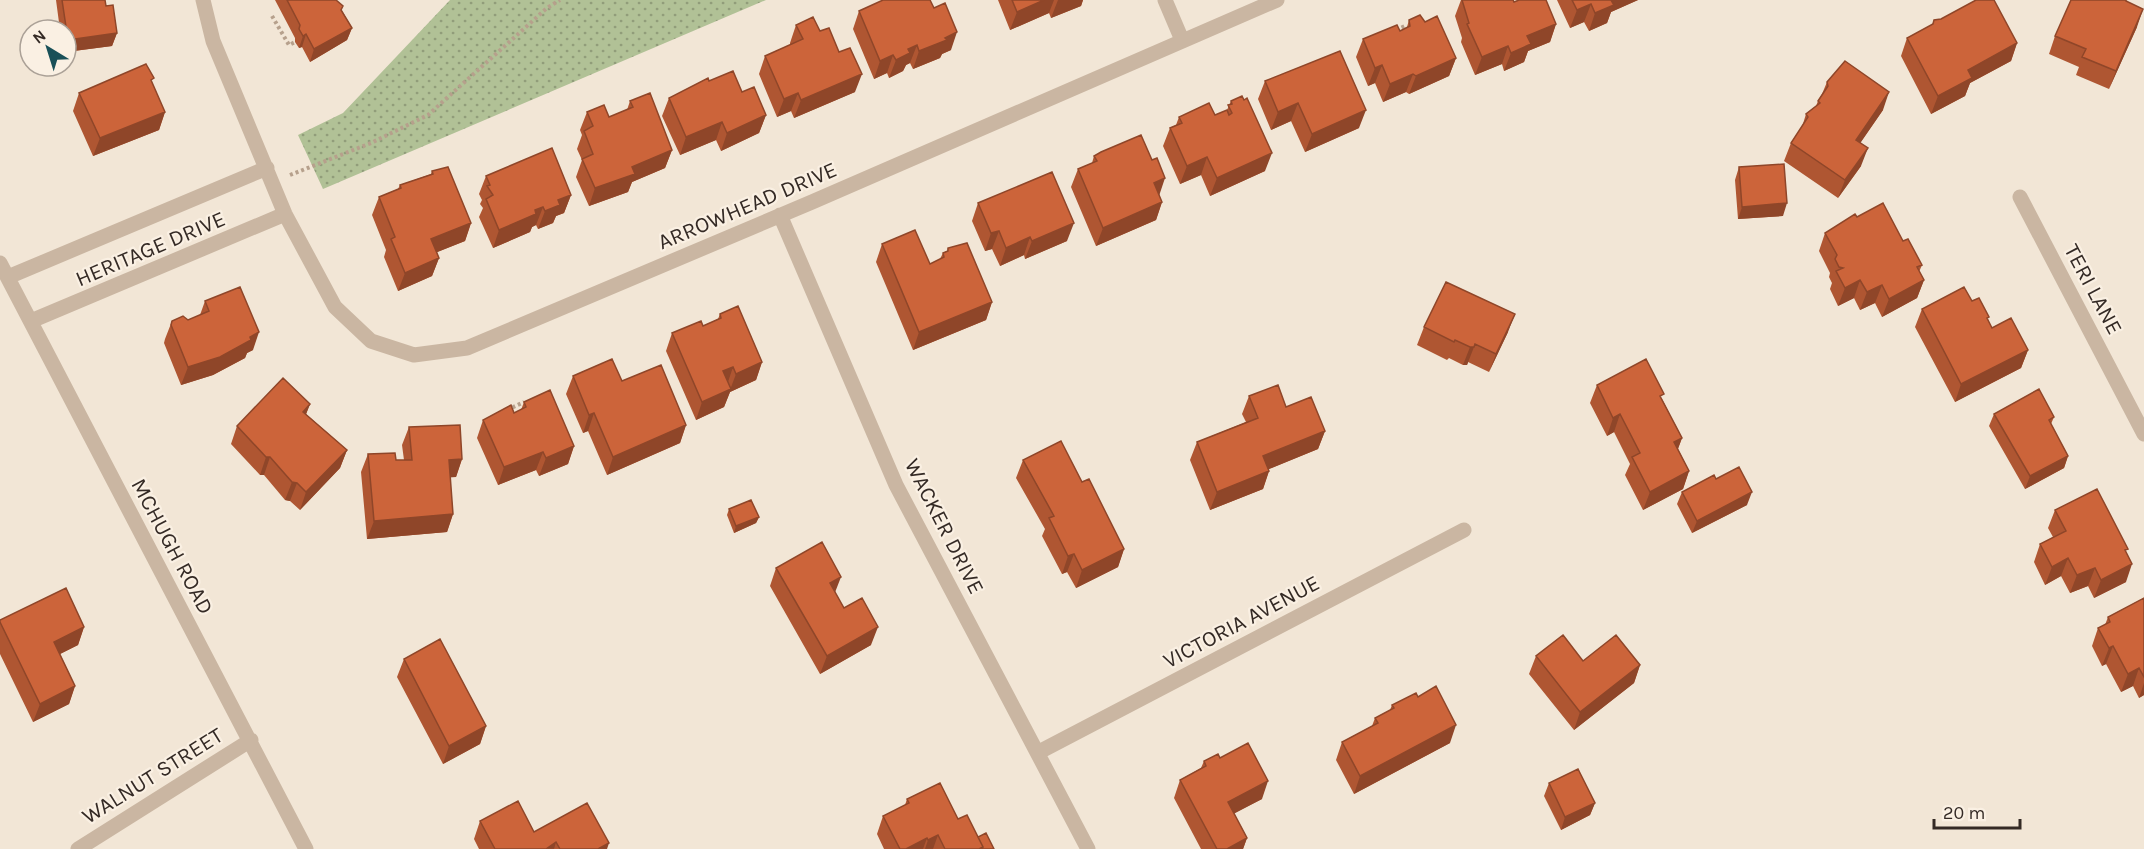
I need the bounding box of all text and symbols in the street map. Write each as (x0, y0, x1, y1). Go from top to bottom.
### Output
north arrow (18, 18, 78, 78)
text: N (29, 26, 49, 48)
street label: ARROWHEAD DRIVE (654, 156, 841, 255)
street label: HERITAGE DRIVE (72, 206, 229, 292)
street label: TERI LANE (2058, 240, 2128, 339)
street label: WACKER DRIVE (899, 454, 989, 598)
street label: MCHUGH ROAD (125, 474, 219, 619)
street label: VICTORIA AVENUE (1159, 570, 1324, 674)
street label: WALNUT STREET (77, 722, 228, 830)
scale bar (1934, 792, 2020, 830)
text: 20 m (1943, 802, 1985, 824)

